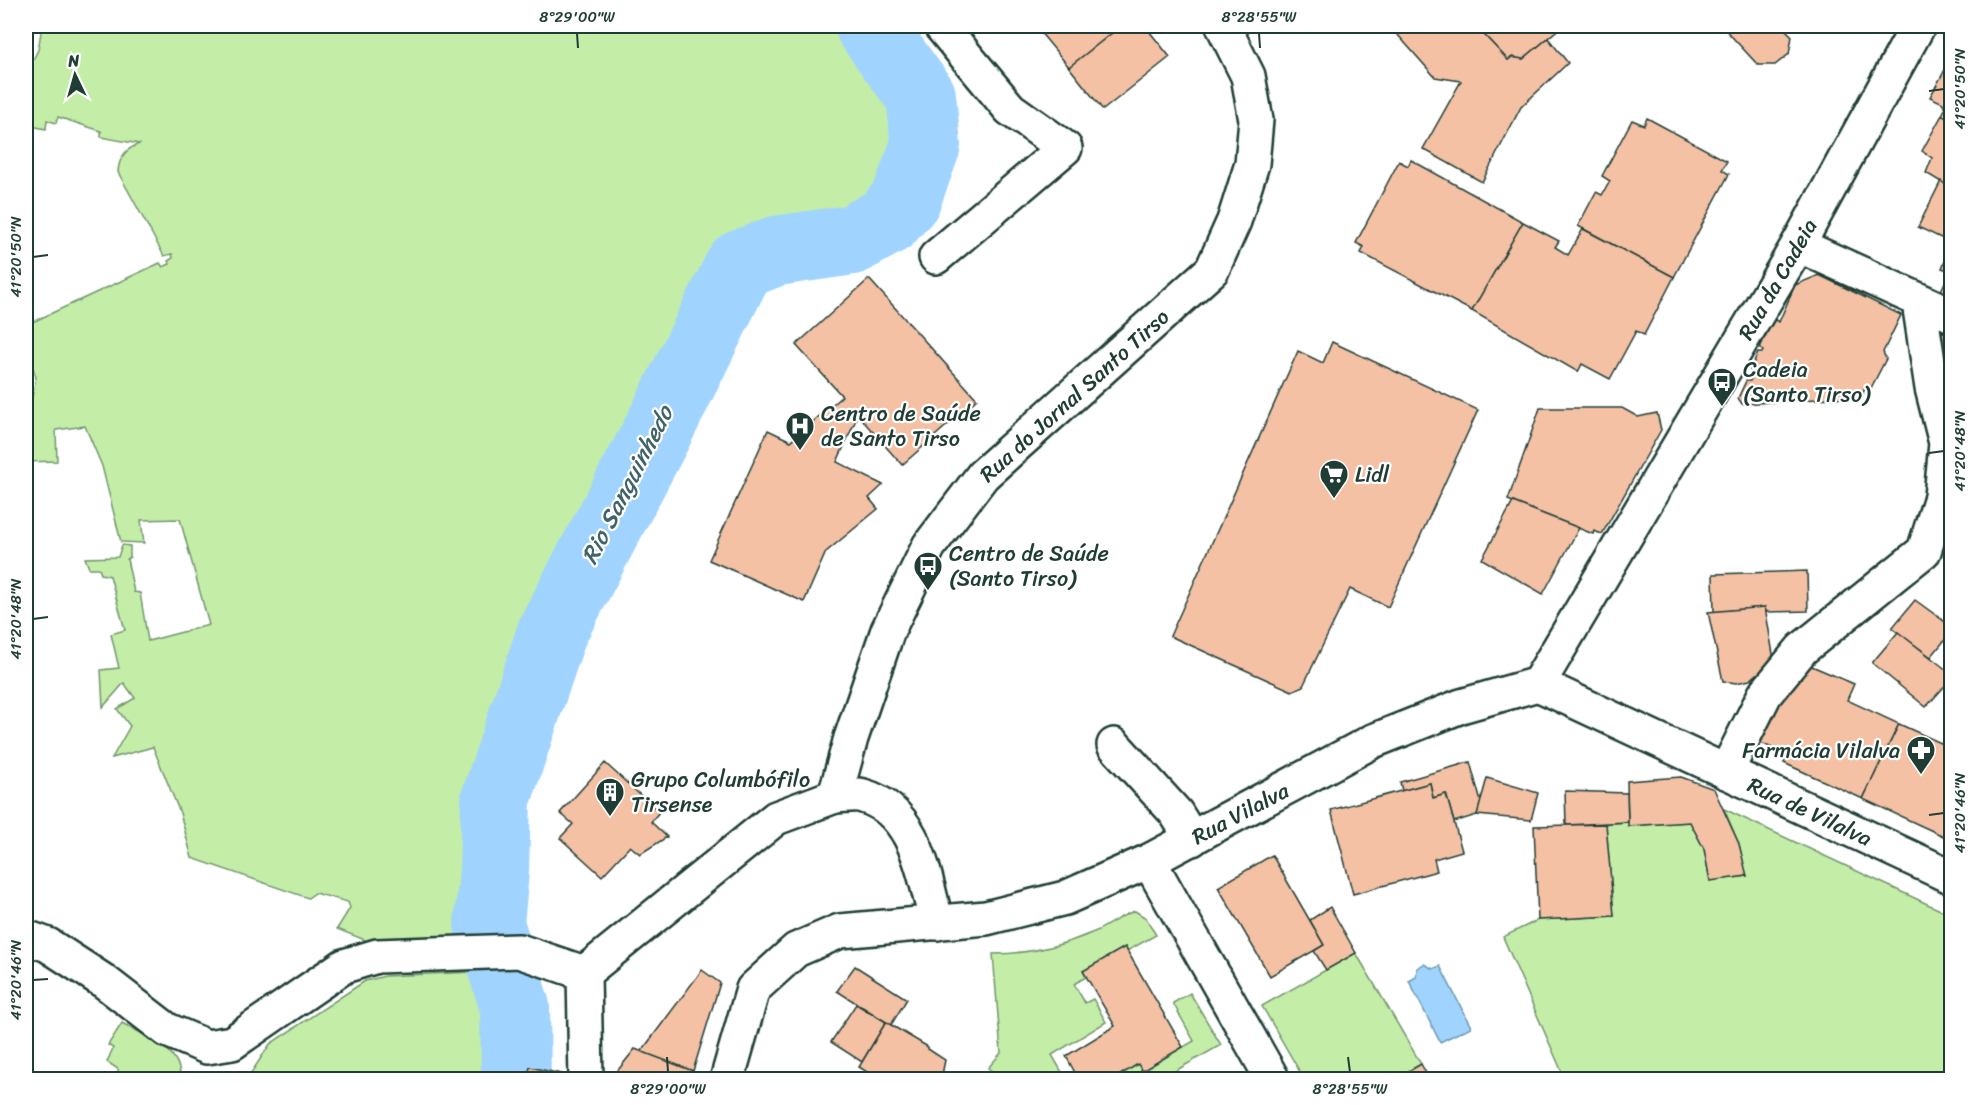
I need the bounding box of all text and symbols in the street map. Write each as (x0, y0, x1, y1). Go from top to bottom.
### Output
text: 8°29'00"W (539, 4, 615, 30)
text: 8°28'55"W (1222, 4, 1297, 30)
north arrow (45, 45, 105, 105)
text: N (66, 46, 81, 76)
text: 41°20'50"N (1947, 48, 1973, 130)
street label: Rua da Cadeia (1727, 211, 1828, 347)
text: 41°20'50"N (3, 216, 29, 298)
street label: Rua do Jornal Santo Tirso (970, 299, 1179, 492)
place label: Cadeia (Santo Tirso) (1743, 350, 1871, 414)
bus stop icon: Cadeia (Santo Tirso) (1706, 366, 1738, 408)
place label: Centro de Saúde de Santo Tirso (821, 394, 981, 458)
water label: Rio Sanguinhedo (569, 397, 686, 572)
hospital icon: Centro de Saúde de Santo Tirso (784, 410, 816, 452)
text: 41°20'48"N (1947, 410, 1973, 492)
place label: Lidl (1355, 455, 1390, 494)
supermarket icon: Lidl (1318, 458, 1350, 500)
place label: Centro de Saúde (Santo Tirso) (949, 534, 1109, 598)
bus stop icon: Centro de Saúde (Santo Tirso) (912, 550, 944, 592)
text: 41°20'48"N (3, 578, 29, 660)
place label: Farmácia Vilalva (1742, 731, 1900, 770)
pharmacy icon: Farmácia Vilalva (1905, 734, 1937, 776)
place label: Grupo Columbófilo Tirsense (631, 760, 810, 824)
street label: Rua de Vilalva (1741, 766, 1879, 857)
street label: Rua Vilalva (1184, 771, 1297, 856)
text: 41°20'46"N (1947, 772, 1973, 853)
building icon: Grupo Columbófilo Tirsense (594, 776, 626, 818)
text: 41°20'46"N (3, 939, 29, 1020)
text: 8°29'00"W (630, 1076, 706, 1102)
text: 8°28'55"W (1313, 1076, 1388, 1102)

